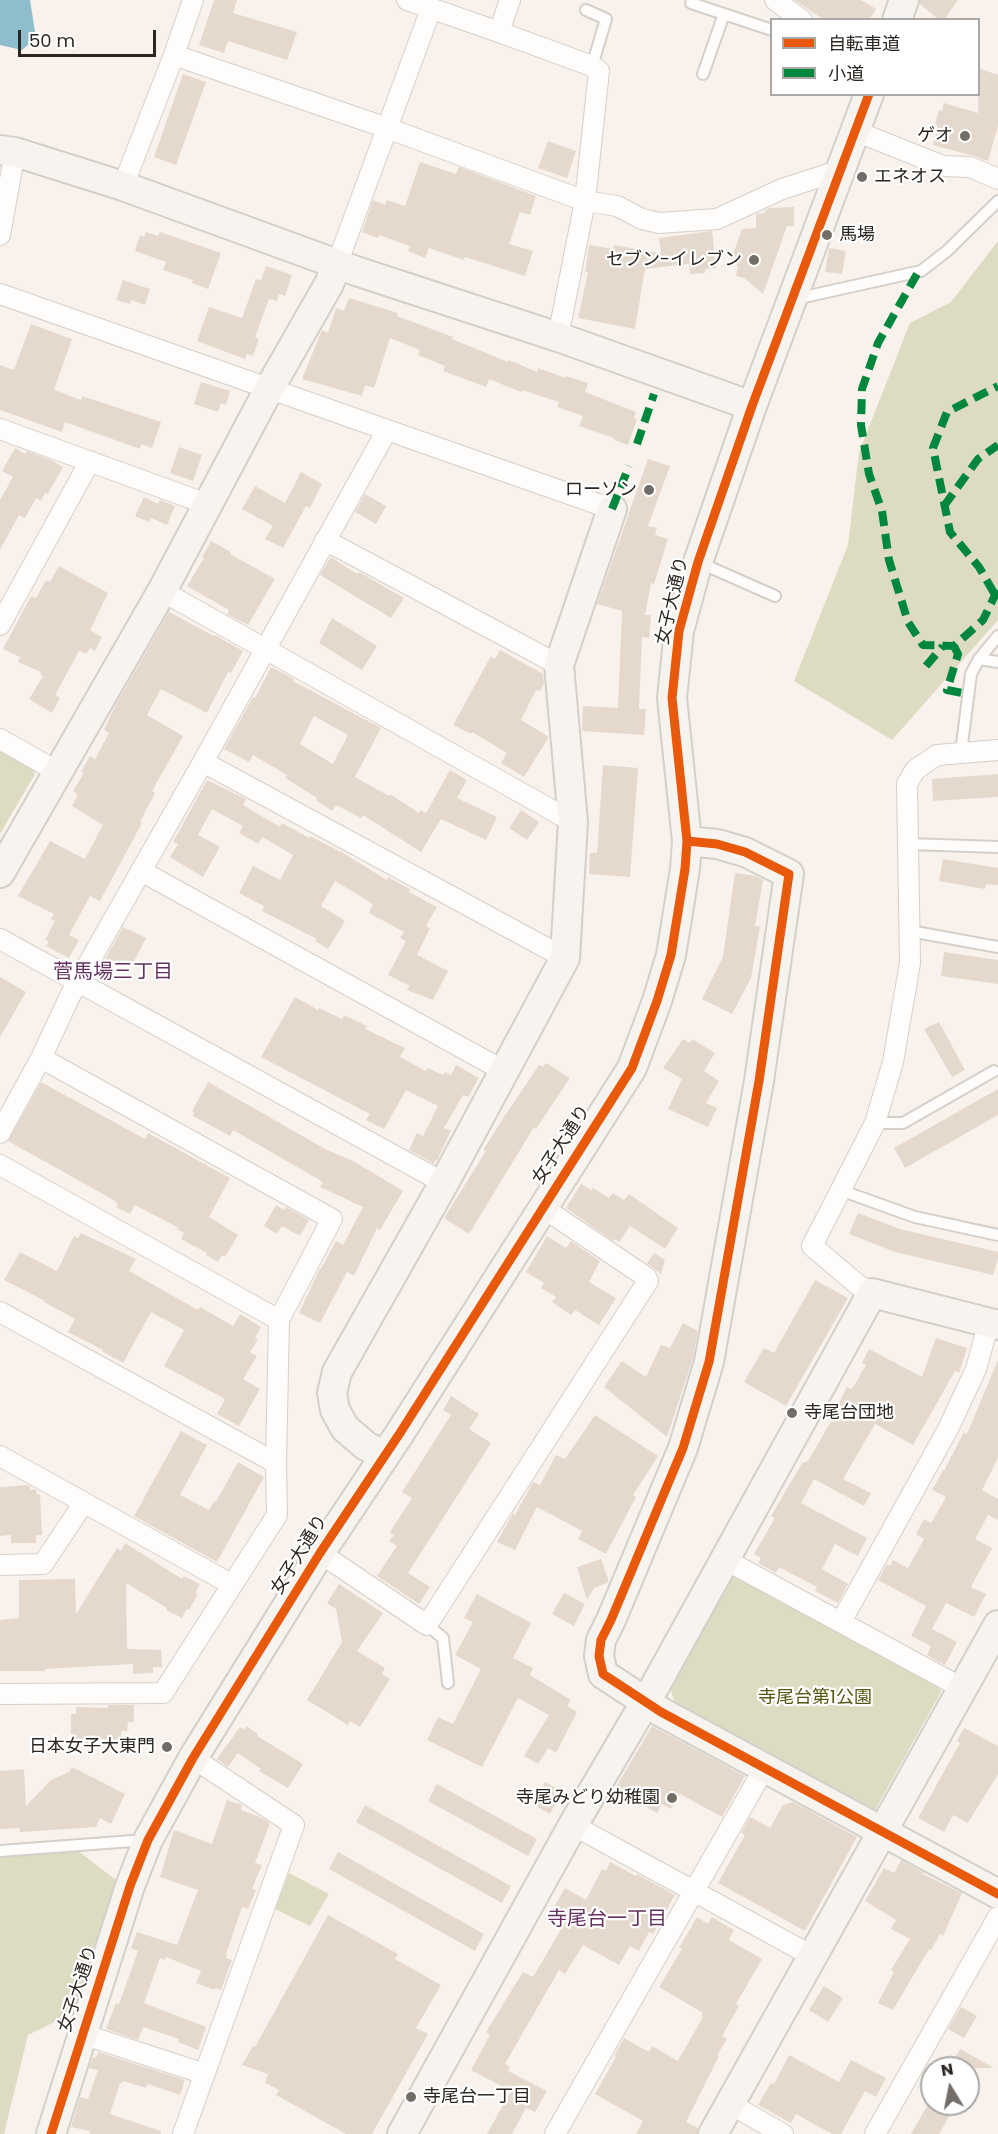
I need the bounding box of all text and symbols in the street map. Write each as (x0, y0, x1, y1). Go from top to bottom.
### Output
scale bar (21, 18, 159, 56)
legend (770, 18, 980, 96)
text: 50 m (29, 28, 75, 53)
text: 自転車道 (828, 31, 900, 56)
text: 小道 (828, 61, 864, 86)
place label: ゲオ (917, 125, 953, 147)
marker: ゲオ (958, 129, 972, 143)
place label: エネオス (874, 166, 946, 188)
marker: エネオス (855, 170, 869, 184)
place label: 馬場 (839, 224, 875, 246)
marker: 馬場 (820, 228, 834, 242)
place label: セブン-イレブン (606, 249, 742, 271)
marker: セブン-イレブン (747, 253, 761, 267)
place label: ローソン (565, 479, 637, 501)
marker: ローソン (642, 483, 656, 497)
street label: 女子大通り (652, 555, 694, 647)
district label: 菅馬場三丁目 (53, 961, 173, 985)
street label: 女子大通り (528, 1101, 596, 1189)
place label: 寺尾台団地 (804, 1402, 894, 1424)
marker: 寺尾台団地 (785, 1406, 799, 1420)
street label: 女子大通り (267, 1511, 333, 1599)
park label: 寺尾台第1公園 (758, 1687, 872, 1709)
place label: 日本女子大東門 (29, 1736, 155, 1758)
marker: 日本女子大東門 (160, 1740, 174, 1754)
place label: 寺尾みどり幼稚園 (516, 1787, 660, 1809)
marker: 寺尾みどり幼稚園 (665, 1791, 679, 1805)
district label: 寺尾台一丁目 (547, 1908, 667, 1932)
street label: 女子大通り (55, 1943, 103, 2035)
north arrow (920, 2056, 980, 2116)
text: N (939, 2057, 955, 2082)
place label: 寺尾台一丁目 (423, 2086, 531, 2108)
marker: 寺尾台一丁目 (404, 2090, 418, 2104)

